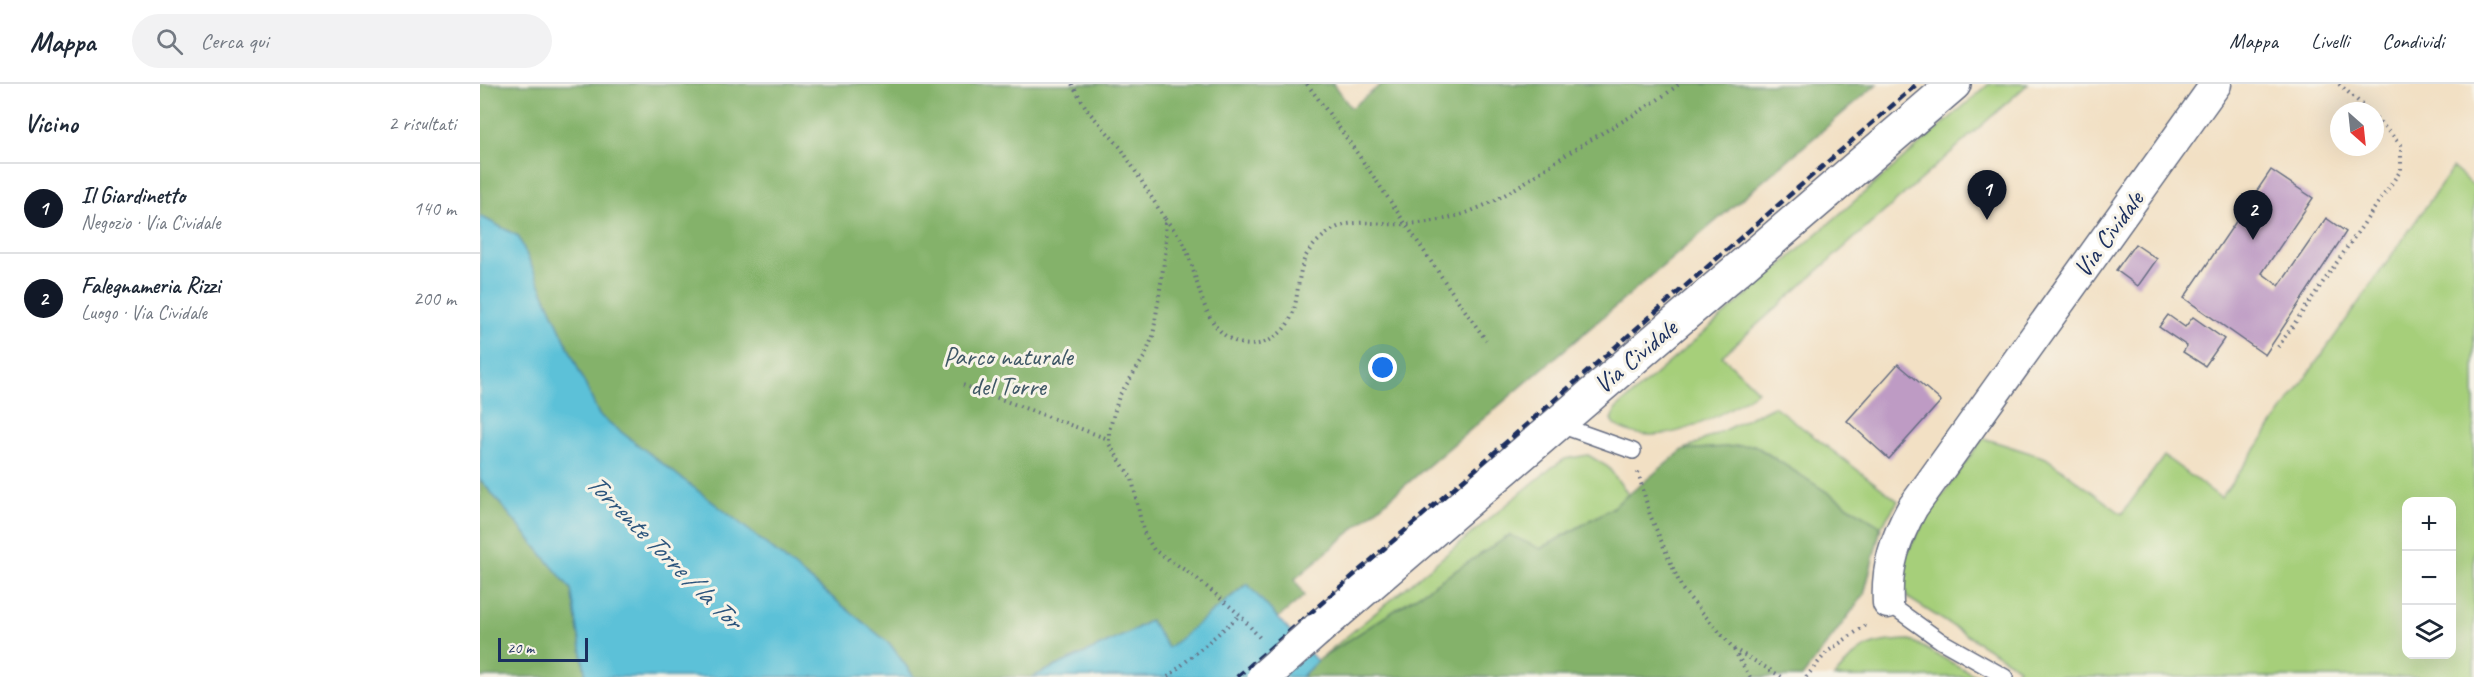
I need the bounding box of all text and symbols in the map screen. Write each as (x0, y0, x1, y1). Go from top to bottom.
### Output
search box (132, 14, 552, 68)
text: Mappa (30, 24, 96, 59)
icon: search (153, 25, 186, 58)
text: Cerca qui (201, 27, 268, 55)
text: Mappa (2229, 28, 2278, 54)
text: Livelli (2311, 28, 2349, 54)
text: Condividi (2382, 28, 2444, 54)
north arrow (2330, 102, 2384, 156)
text: Vicino (24, 107, 78, 140)
text: 2 risultati (388, 111, 456, 136)
pin: 1 (1968, 170, 2006, 220)
text: Il Giardinetto (81, 182, 185, 210)
street label: Via Cividale (2066, 183, 2152, 284)
pin: 2 (2234, 190, 2272, 240)
text: 1 (39, 196, 48, 221)
text: 140 m (413, 196, 456, 221)
text: Negozio · Via Cividale (81, 210, 220, 235)
text: Falegnameria Rizzi (81, 272, 220, 300)
text: 2 (39, 286, 48, 311)
text: 200 m (413, 286, 456, 311)
text: Luogo · Via Cividale (81, 300, 207, 325)
street label: Via Cividale (1587, 311, 1685, 401)
park label: Parco naturale del Torre (943, 340, 1074, 403)
your location (1368, 353, 1397, 382)
water label: Torrente Torre / la Tor (579, 466, 752, 639)
map controls (2402, 497, 2456, 659)
button: + (2402, 497, 2456, 551)
button: − (2402, 551, 2456, 605)
button: layers (2402, 605, 2456, 659)
scale bar (498, 635, 588, 662)
text: 20 m (507, 638, 534, 658)

